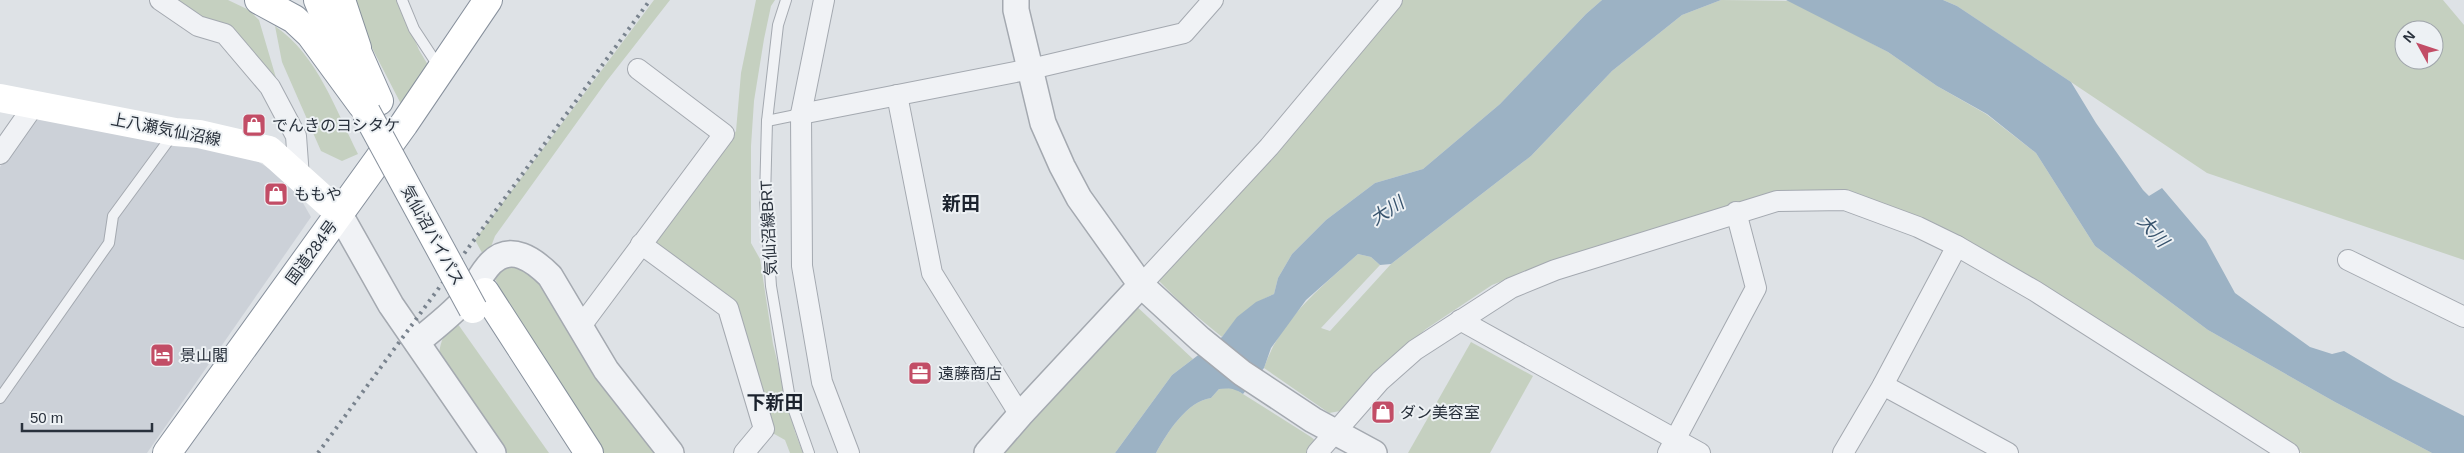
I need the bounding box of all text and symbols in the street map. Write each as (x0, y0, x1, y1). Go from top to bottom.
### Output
north arrow (2394, 20, 2444, 70)
text: N (2400, 28, 2418, 46)
street label: 上八瀬気仙沼線 (109, 110, 223, 149)
shop icon: でんきのヨシタケ (241, 112, 267, 138)
place label: でんきのヨシタケ (272, 117, 400, 134)
street label: 気仙沼線BRT (757, 180, 779, 276)
shop icon: ももや (263, 181, 289, 207)
street label: 気仙沼バイパス (398, 182, 467, 288)
place label: ももや (294, 186, 342, 203)
water label: 大川 (1366, 192, 1409, 229)
district label: 新田 (942, 193, 980, 214)
water label: 大川 (2134, 211, 2174, 253)
street label: 国道284号 (283, 217, 340, 288)
hotel icon: 景山閣 (149, 342, 175, 368)
place label: 景山閣 (180, 347, 228, 364)
office icon: 遠藤商店 (907, 360, 933, 386)
place label: 遠藤商店 (938, 365, 1002, 382)
district label: 下新田 (746, 392, 804, 413)
shop icon: ダン美容室 (1370, 399, 1396, 425)
scale bar (22, 400, 152, 432)
place label: ダン美容室 (1400, 404, 1480, 421)
text: 50 m (30, 409, 63, 426)

